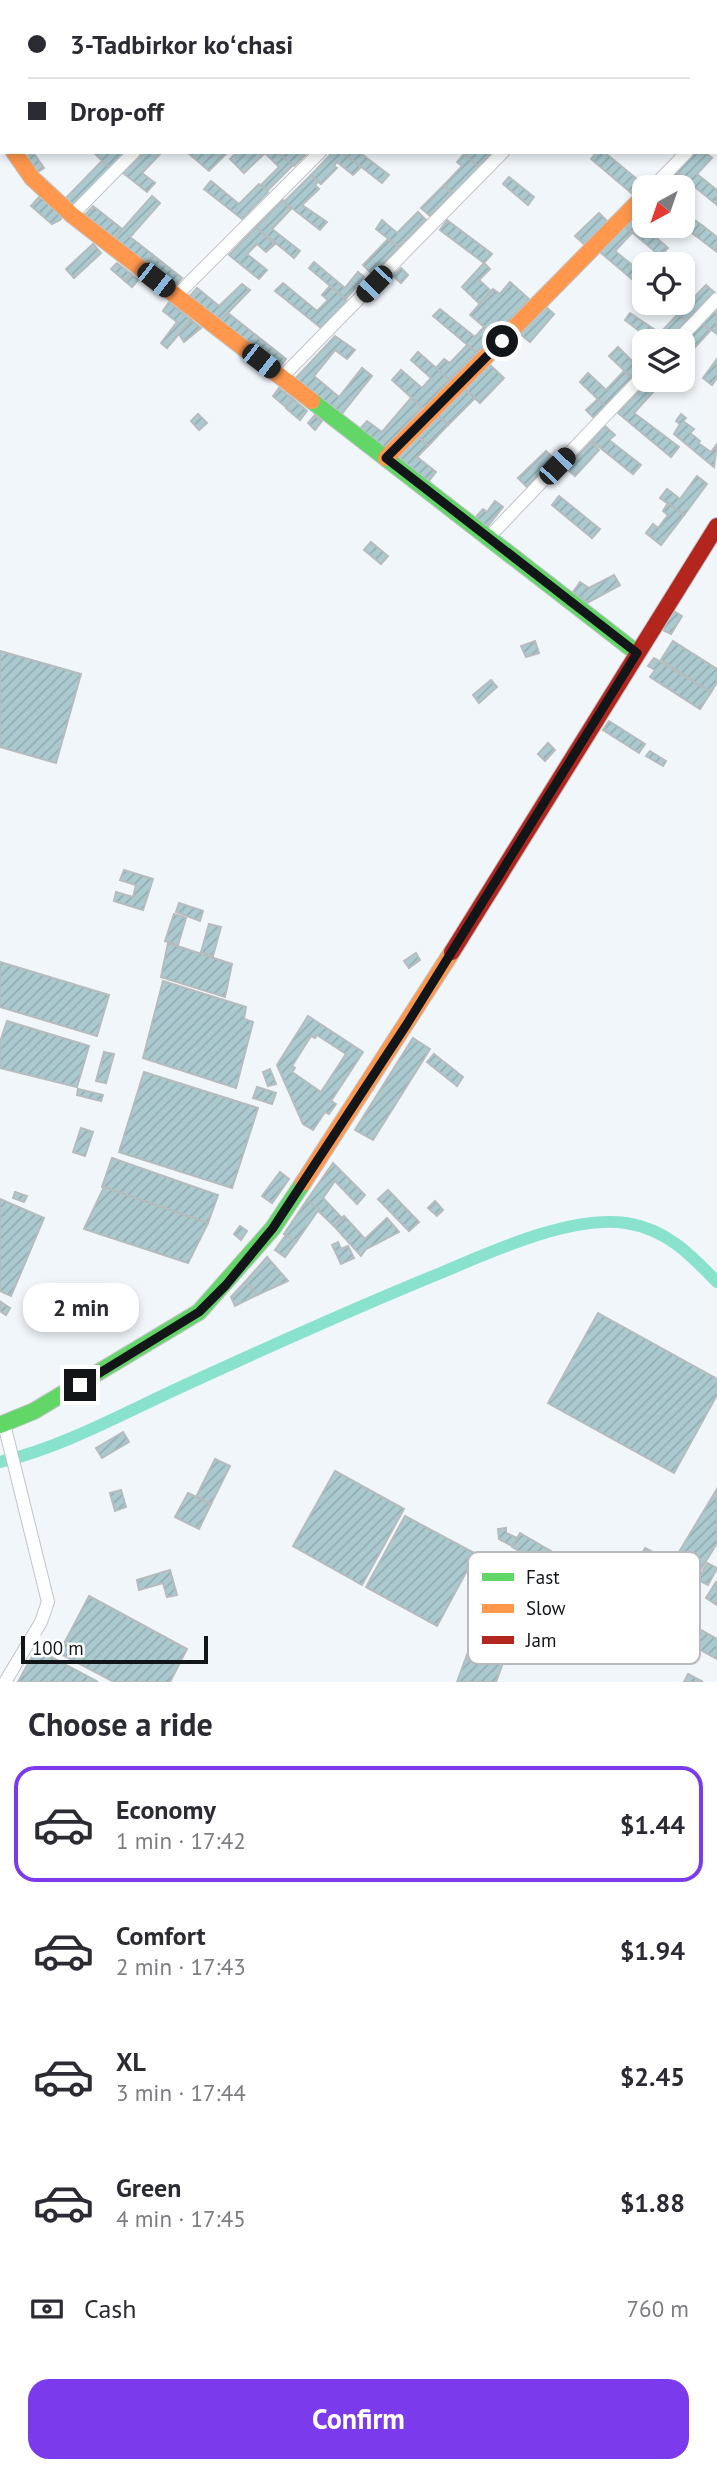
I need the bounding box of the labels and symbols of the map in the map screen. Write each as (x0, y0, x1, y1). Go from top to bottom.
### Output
north arrow (632, 175, 695, 238)
car (133, 259, 180, 301)
car (352, 262, 397, 306)
route start (486, 325, 518, 357)
car (238, 340, 285, 382)
car (535, 444, 580, 488)
callout: 2 min (22, 1284, 138, 1332)
route end (64, 1369, 96, 1401)
legend (468, 1552, 700, 1664)
text: Fast (526, 1565, 560, 1589)
text: Slow (526, 1596, 566, 1620)
text: Jam (525, 1628, 556, 1652)
scale bar (21, 1633, 208, 1665)

